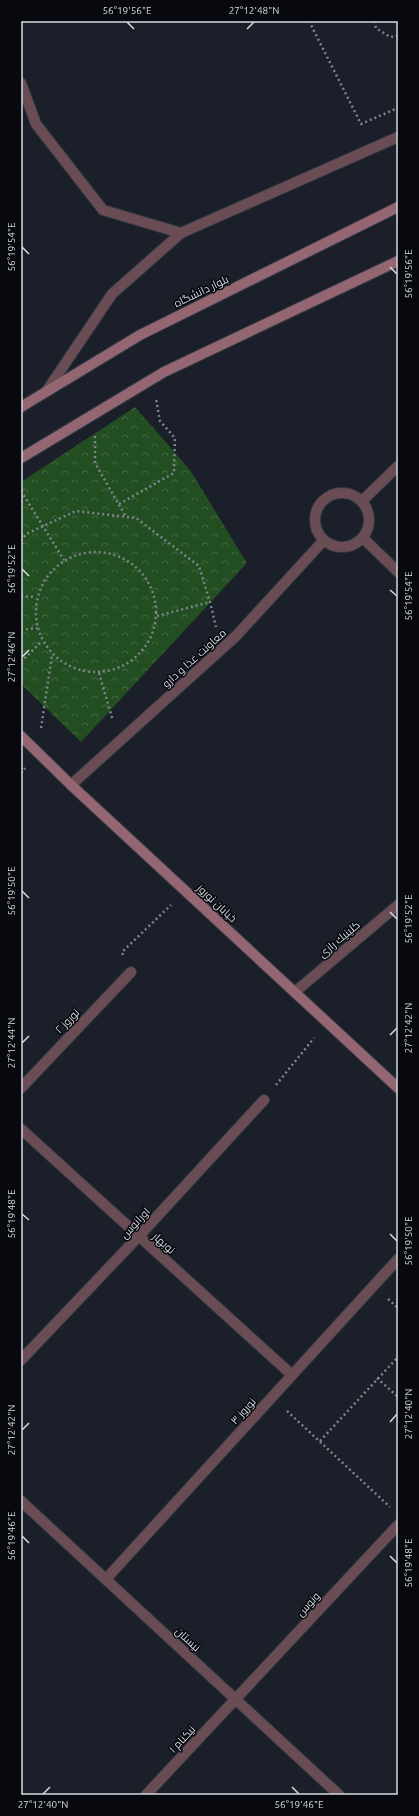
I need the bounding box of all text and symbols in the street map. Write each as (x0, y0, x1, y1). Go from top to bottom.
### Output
text: 56°19'56"E (102, 5, 152, 16)
text: 27°12'48"N (229, 5, 279, 16)
text: 56°19'54"E (6, 222, 17, 272)
text: 56°19'56"E (403, 249, 414, 299)
street label: بلوار دانشگاه (172, 273, 231, 310)
text: 56°19'52"E (6, 544, 17, 594)
text: 56°19'54"E (403, 571, 414, 621)
street label: معاونت غذا و دارو (160, 626, 229, 690)
text: 27°12'46"N (6, 632, 17, 682)
text: 56°19'50"E (6, 866, 17, 916)
street label: خیابان نوروز (193, 881, 239, 925)
text: 56°19'52"E (403, 894, 414, 944)
street label: كلينيك رازی (316, 918, 363, 960)
text: 27°12'42"N (403, 1003, 414, 1053)
street label: نوروز ۲ (52, 1006, 82, 1036)
text: 27°12'44"N (6, 1018, 17, 1068)
text: 56°19'48"E (6, 1189, 17, 1239)
street label: اورانوس (118, 1205, 153, 1241)
text: 56°19'50"E (403, 1216, 414, 1266)
street label: نوبهار (149, 1229, 178, 1257)
text: 27°12'40"N (403, 1389, 414, 1439)
street label: نوروز ۳ (228, 1395, 259, 1427)
text: 27°12'42"N (6, 1405, 17, 1455)
text: 56°19'46"E (6, 1511, 17, 1561)
text: 56°19'48"E (403, 1538, 414, 1588)
street label: ونوس (294, 1589, 323, 1619)
street label: نیستان (172, 1625, 203, 1654)
street label: نیکنام ۱ (166, 1723, 199, 1756)
text: 27°12'40"N (18, 1799, 68, 1810)
text: 56°19'46"E (274, 1799, 324, 1810)

